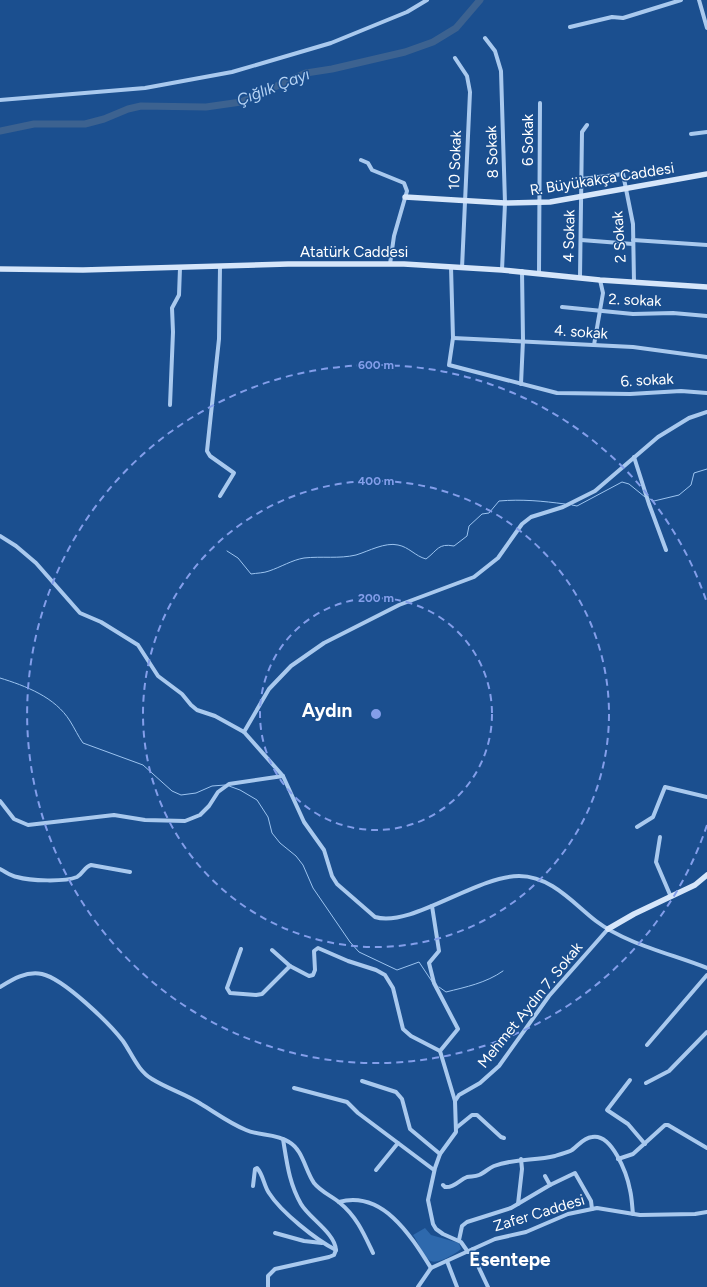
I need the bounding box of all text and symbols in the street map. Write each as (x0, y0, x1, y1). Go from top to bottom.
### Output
water label: Çığlık Çayı (234, 64, 312, 110)
street label: 6 Sokak (519, 113, 537, 166)
street label: 8 Sokak (482, 125, 502, 179)
street label: 10 Sokak (445, 129, 465, 190)
street label: R. Büyükakça Caddesi (528, 159, 676, 199)
street label: 4 Sokak (560, 209, 578, 263)
street label: 2 Sokak (608, 210, 630, 264)
street label: Atatürk Caddesi (300, 243, 408, 261)
street label: 2. sokak (608, 290, 662, 310)
street label: 4. sokak (554, 321, 609, 343)
text: 600 m (358, 358, 394, 372)
street label: 6. sokak (620, 370, 675, 390)
text: 400 m (358, 474, 394, 488)
text: 200 m (358, 591, 394, 605)
district label: Aydın (302, 699, 352, 722)
centre of rings (369, 707, 383, 721)
street label: Mehmet Aydın 7. Sokak (474, 938, 587, 1071)
street label: Zafer Caddesi (491, 1191, 587, 1235)
district label: Esentepe (469, 1248, 551, 1271)

